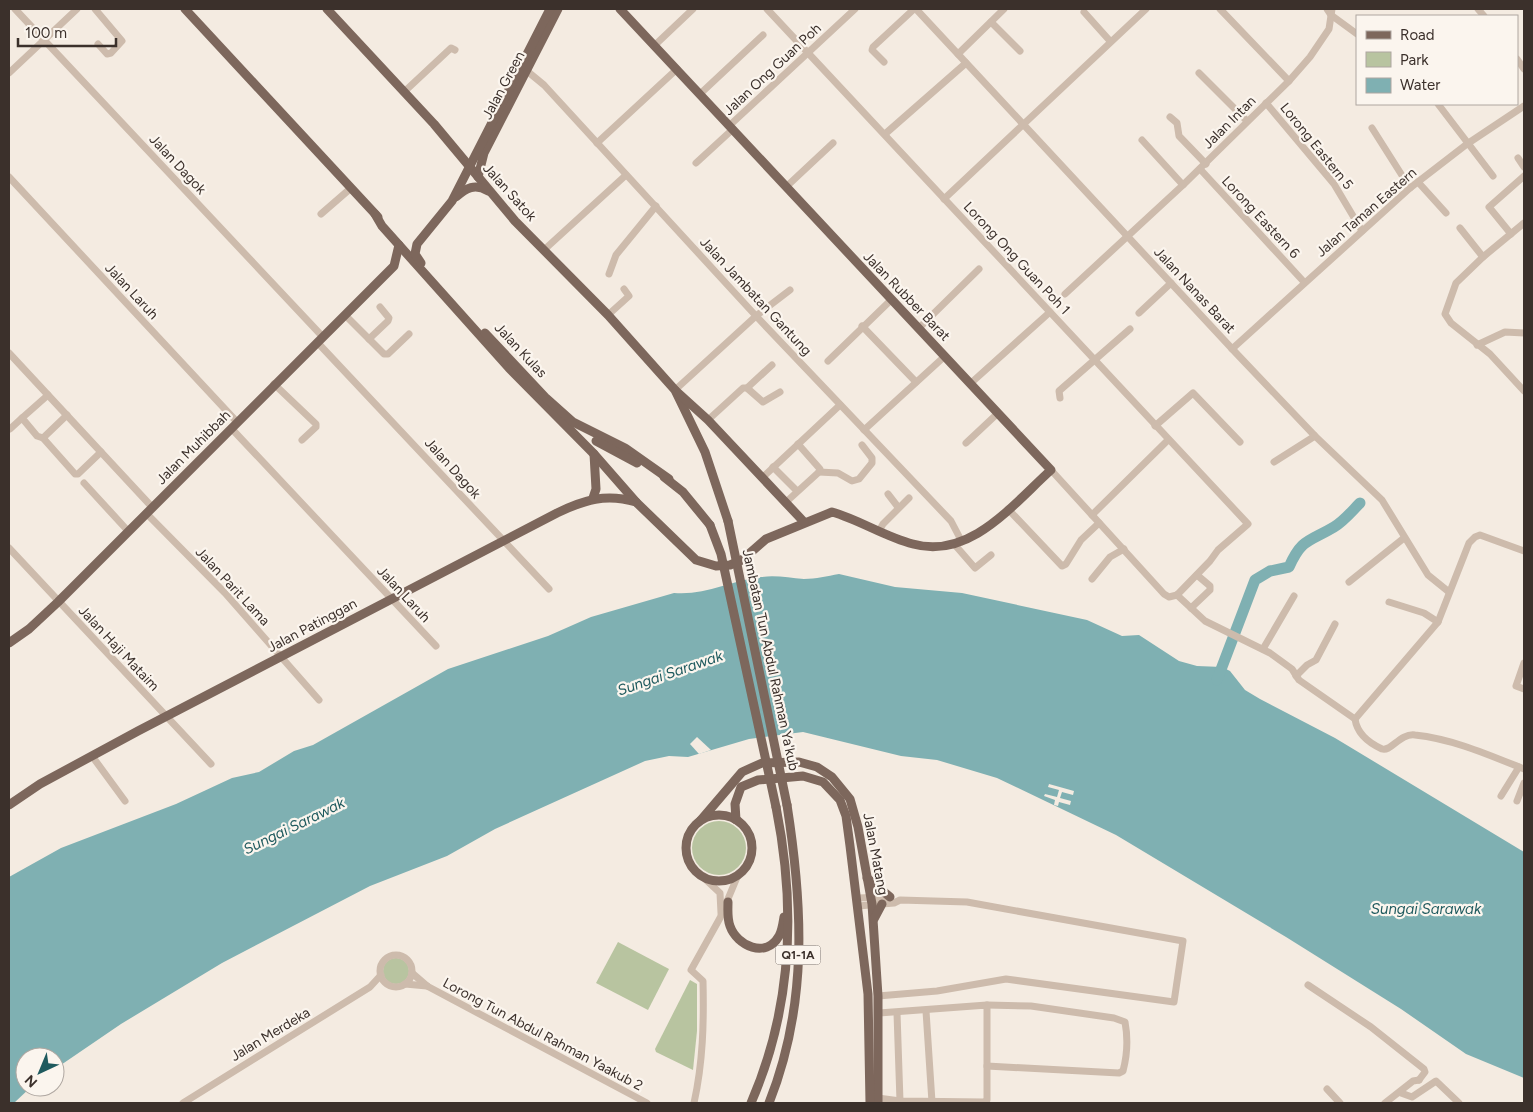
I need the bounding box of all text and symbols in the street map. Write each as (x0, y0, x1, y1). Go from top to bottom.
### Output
scale bar (18, 15, 115, 47)
legend (1356, 15, 1518, 105)
street label: Jalan Ong Guan Poh (720, 20, 825, 119)
text: 100 m (25, 24, 67, 42)
text: Road (1400, 26, 1435, 44)
street label: Jalan Green (478, 48, 528, 122)
text: Park (1400, 51, 1429, 69)
text: Water (1400, 76, 1440, 94)
street label: Jalan Intan (1199, 92, 1259, 152)
street label: Lorong Eastern 5 (1276, 100, 1357, 193)
street label: Jalan Dagok (146, 131, 210, 198)
street label: Jalan Satok (479, 160, 540, 225)
street label: Jalan Taman Eastern (1313, 164, 1420, 261)
street label: Lorong Eastern 6 (1218, 173, 1303, 262)
street label: Lorong Ong Guan Poh 1 (960, 198, 1073, 318)
street label: Jalan Jambatan Gantung (696, 234, 815, 359)
street label: Jalan Nanas Barat (1150, 244, 1239, 337)
street label: Jalan Rubber Barat (860, 248, 954, 345)
street label: Jalan Laruh (101, 260, 162, 323)
street label: Jalan Kulas (491, 319, 550, 381)
street label: Jalan Muhibbah (153, 407, 234, 488)
street label: Jalan Dagok (421, 435, 484, 502)
street label: Jalan Parit Lama (192, 544, 273, 629)
street label: Jambatan Tun Abdul Rahman Ya'kub (739, 548, 802, 772)
street label: Jalan Laruh (373, 563, 434, 626)
street label: Jalan Patinggan (265, 595, 360, 656)
street label: Jalan Haji Mataim (75, 602, 163, 695)
water label: Sungai Sarawak (615, 646, 726, 699)
water label: Sungai Sarawak (240, 793, 348, 858)
street label: Jalan Matang (859, 812, 892, 897)
water label: Sungai Sarawak (1371, 900, 1482, 918)
road number: Q1-1A (776, 946, 820, 964)
street label: Lorong Tun Abdul Rahman Yaakub 2 (440, 974, 646, 1095)
street label: Jalan Merdeka (227, 1004, 313, 1065)
north arrow (15, 1047, 65, 1097)
text: N (22, 1071, 41, 1091)

